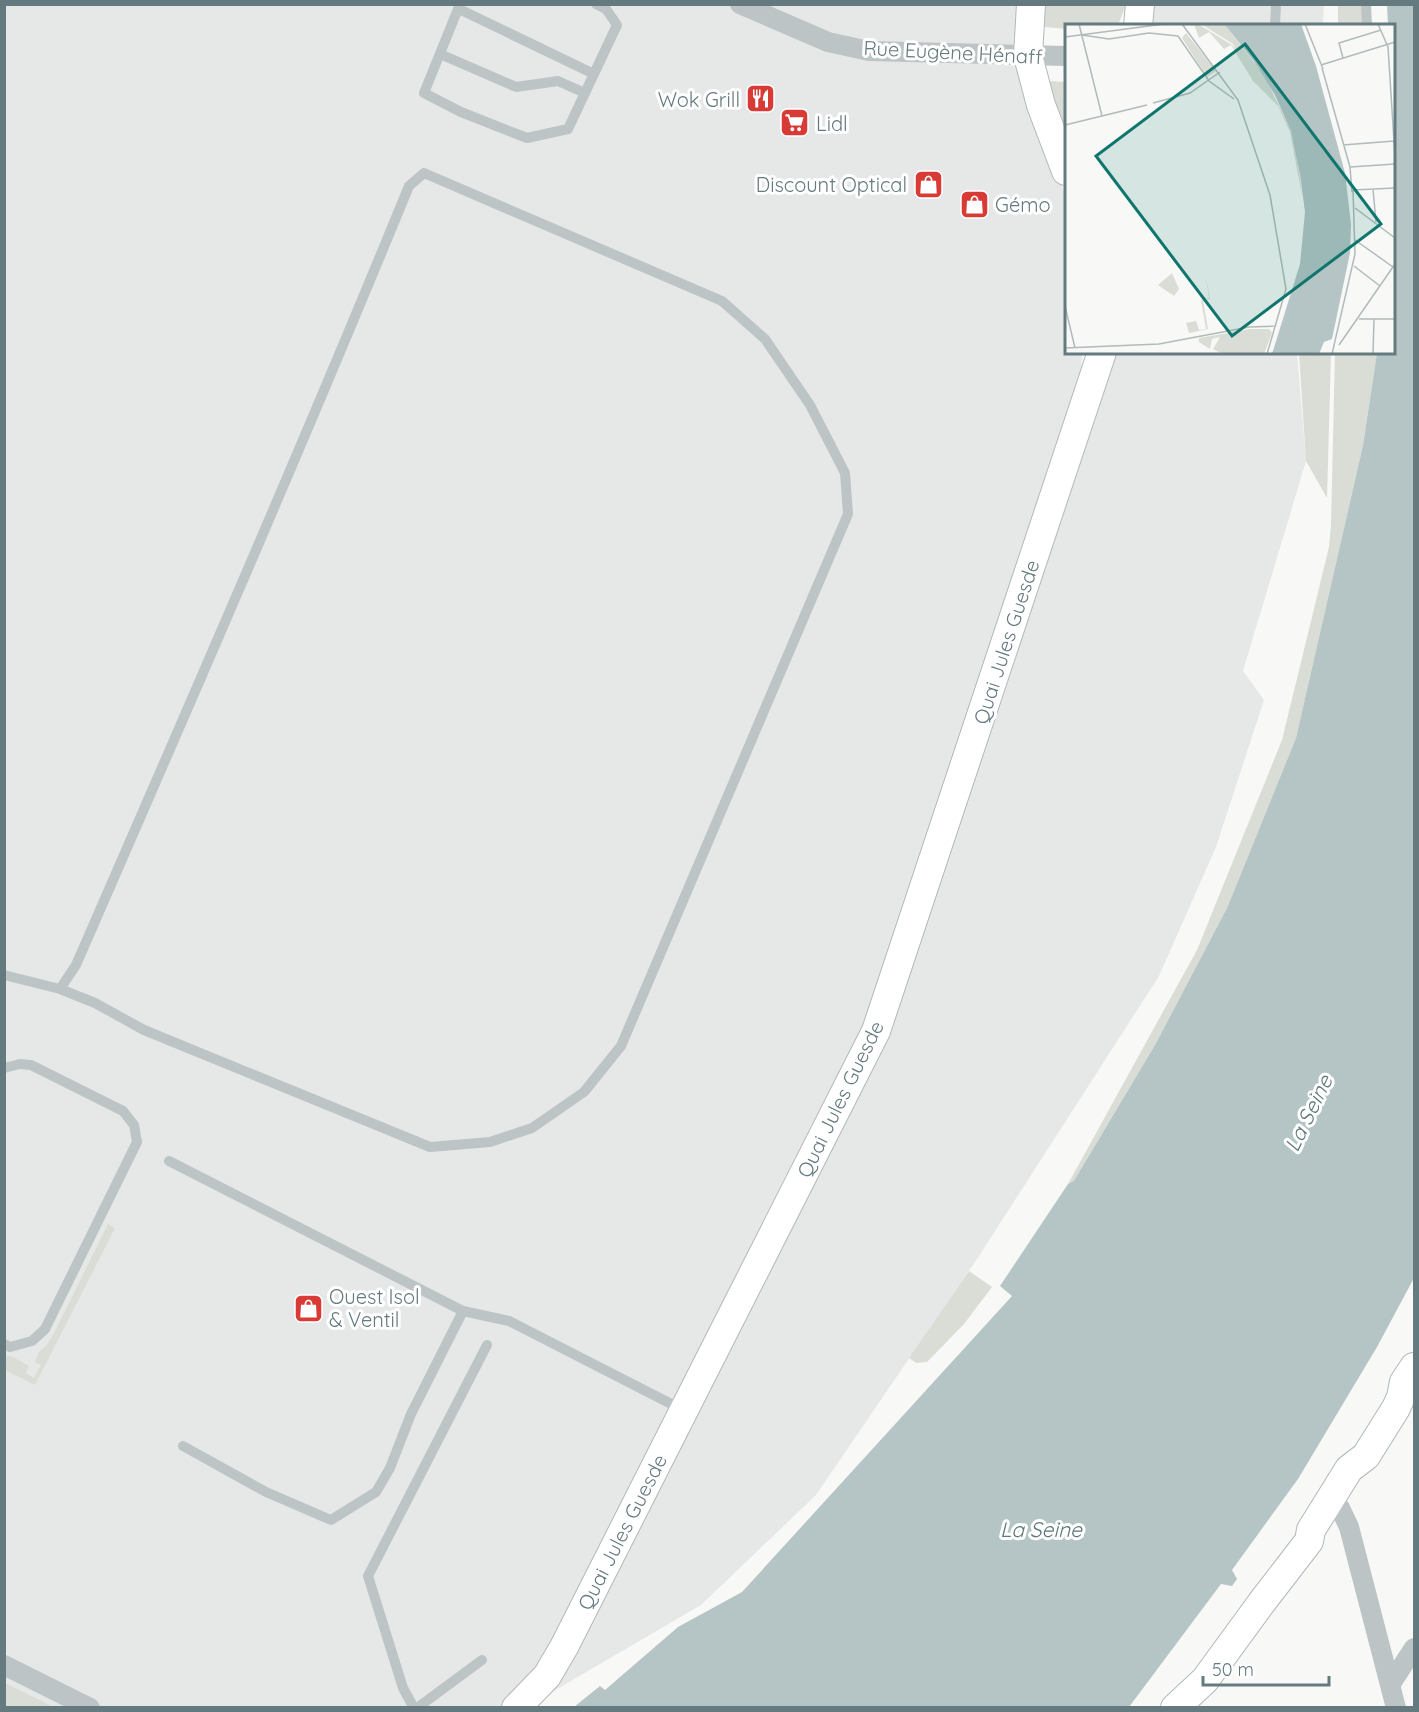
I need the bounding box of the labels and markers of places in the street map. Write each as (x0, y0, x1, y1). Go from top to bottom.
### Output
restaurant icon: Wok Grill (745, 83, 777, 115)
place label: Wok Grill (658, 87, 740, 112)
supermarket icon: Lidl (779, 107, 811, 139)
place label: Lidl (816, 111, 848, 136)
shop icon: Discount Optical (912, 168, 944, 200)
place label: Discount Optical (756, 172, 907, 197)
shop icon: Gémo (958, 188, 990, 220)
place label: Gémo (995, 192, 1051, 217)
place label: Ouest Isol & Ventil (329, 1284, 420, 1332)
shop icon: Ouest Isol & Ventil (292, 1292, 324, 1324)

